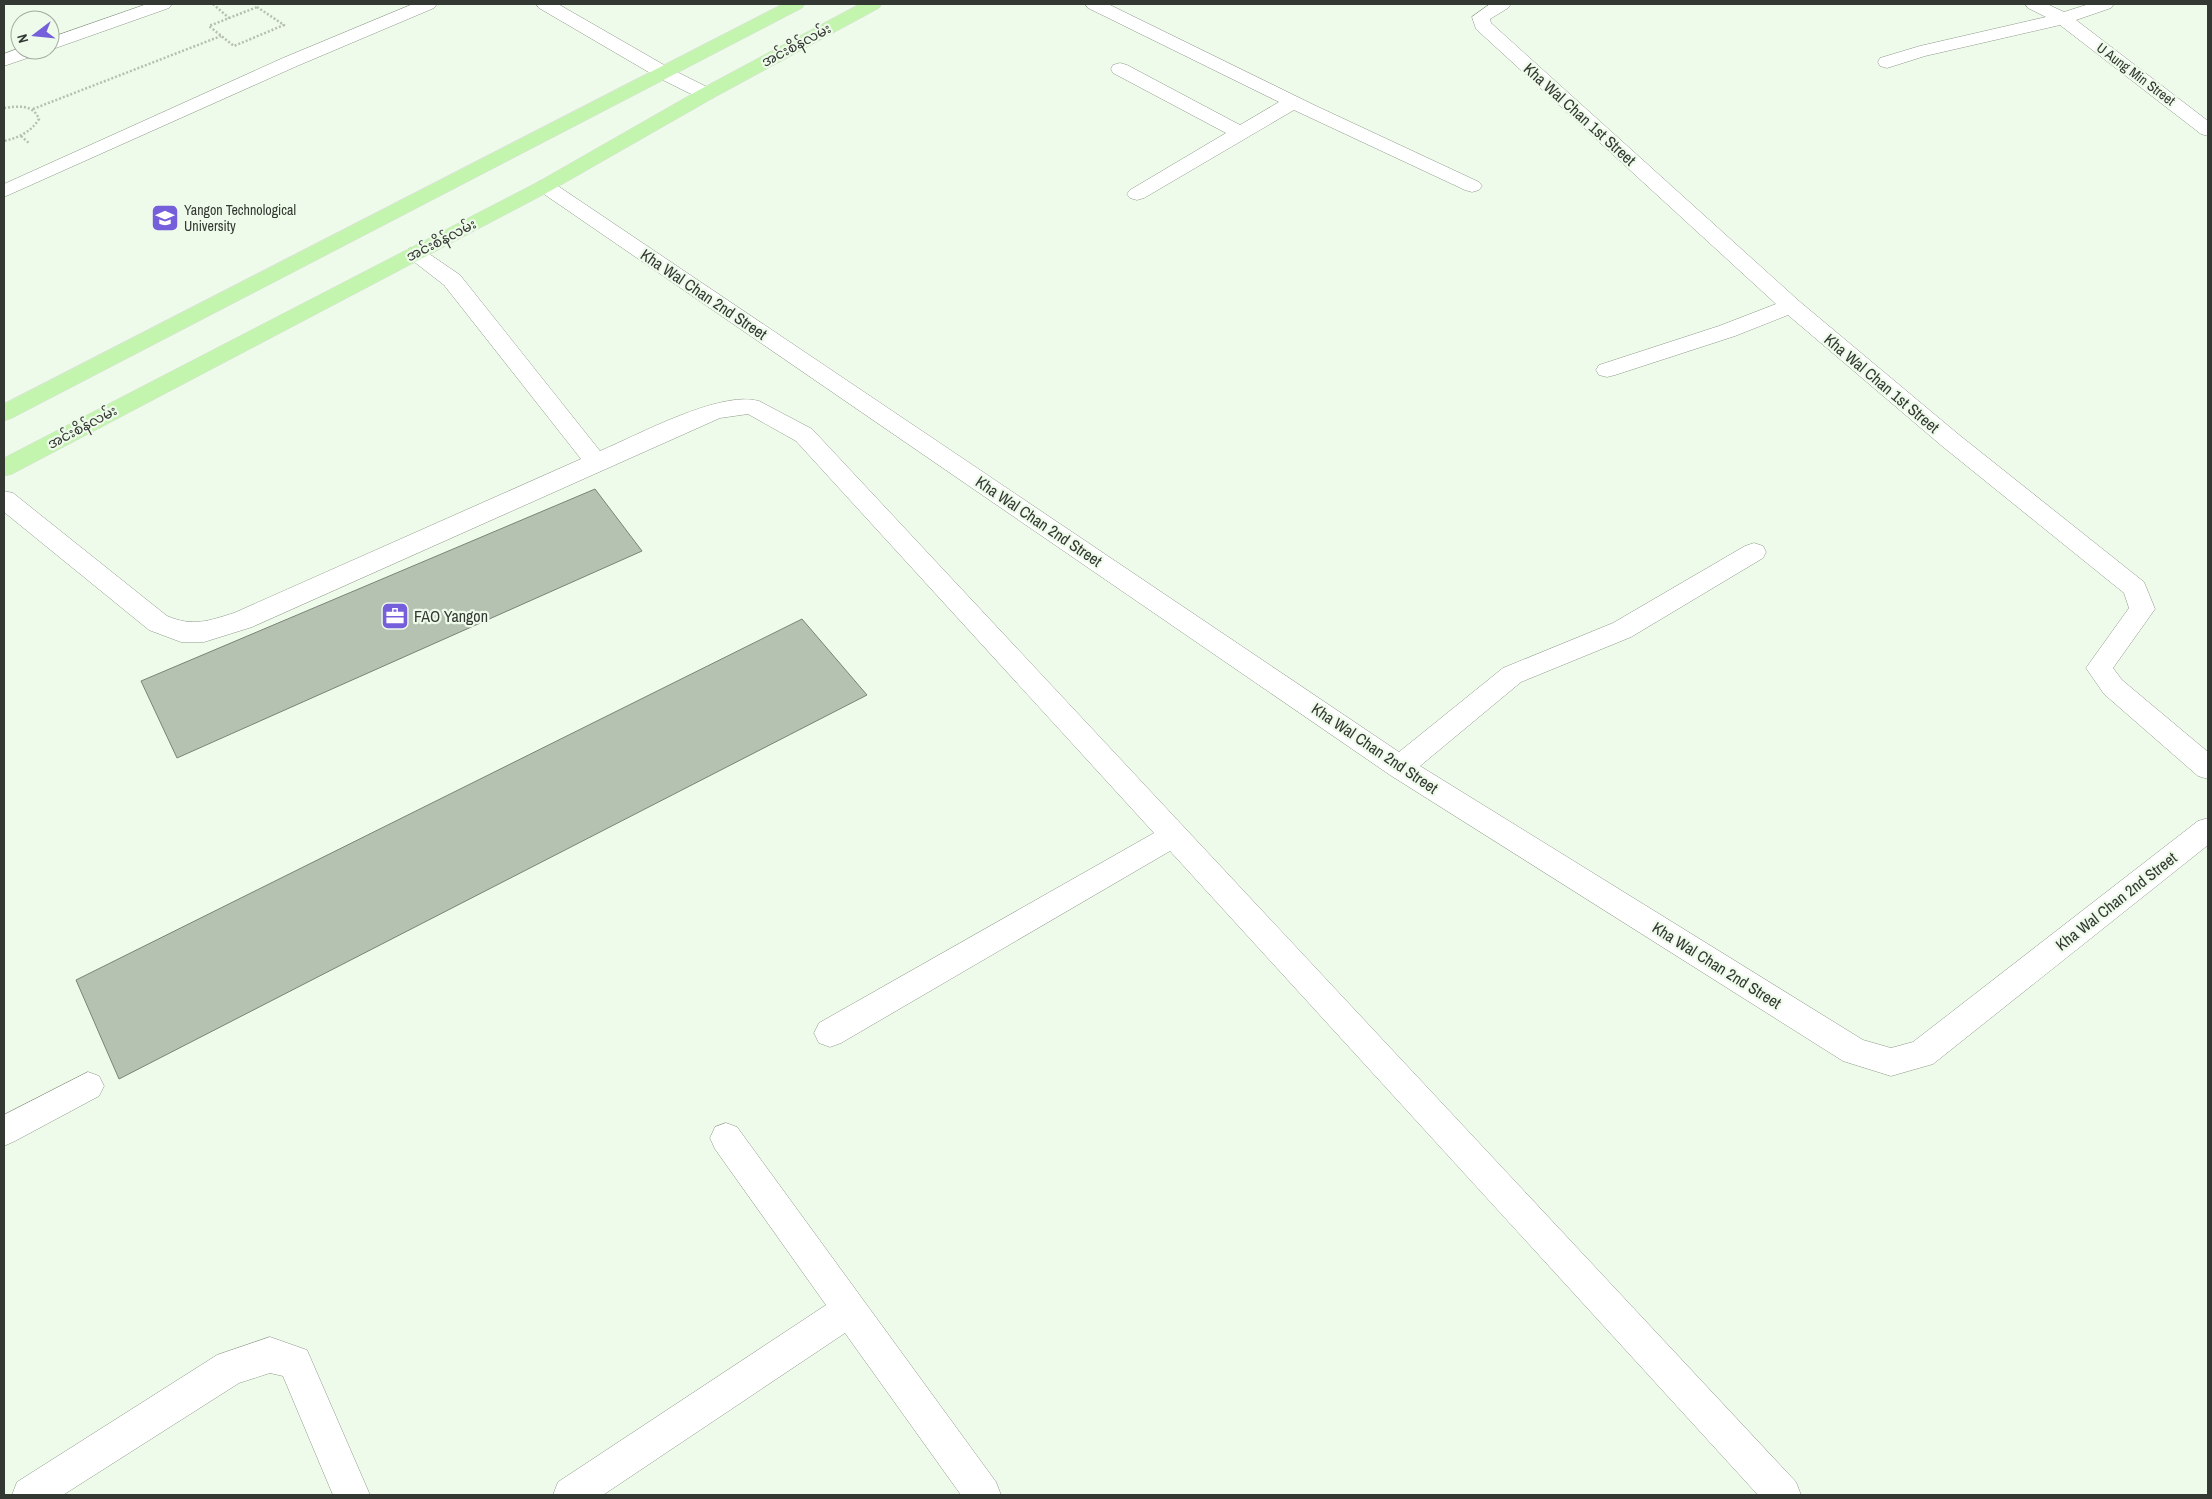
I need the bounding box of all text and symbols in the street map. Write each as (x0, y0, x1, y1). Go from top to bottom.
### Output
north arrow (10, 10, 60, 60)
street label: အင်းစိန်လမ်း (758, 18, 835, 74)
text: N (13, 32, 32, 45)
street label: U Aung Min Street (2093, 39, 2179, 109)
street label: Kha Wal Chan 1st Street (1519, 58, 1641, 171)
place label: Yangon Technological University (184, 201, 296, 235)
school or university icon: Yangon Technological University (150, 203, 180, 233)
street label: အင်းစိန်လမ်း (402, 214, 480, 268)
street label: Kha Wal Chan 2nd Street (636, 243, 772, 345)
street label: Kha Wal Chan 1st Street (1820, 328, 1944, 438)
street label: အင်းစိန်လမ်း (44, 400, 121, 456)
street label: Kha Wal Chan 2nd Street (971, 470, 1107, 572)
office icon: FAO Yangon (380, 601, 410, 631)
place label: FAO Yangon (414, 605, 488, 627)
street label: Kha Wal Chan 2nd Street (1307, 697, 1443, 799)
street label: Kha Wal Chan 2nd Street (2051, 846, 2181, 955)
street label: Kha Wal Chan 2nd Street (1648, 916, 1786, 1014)

